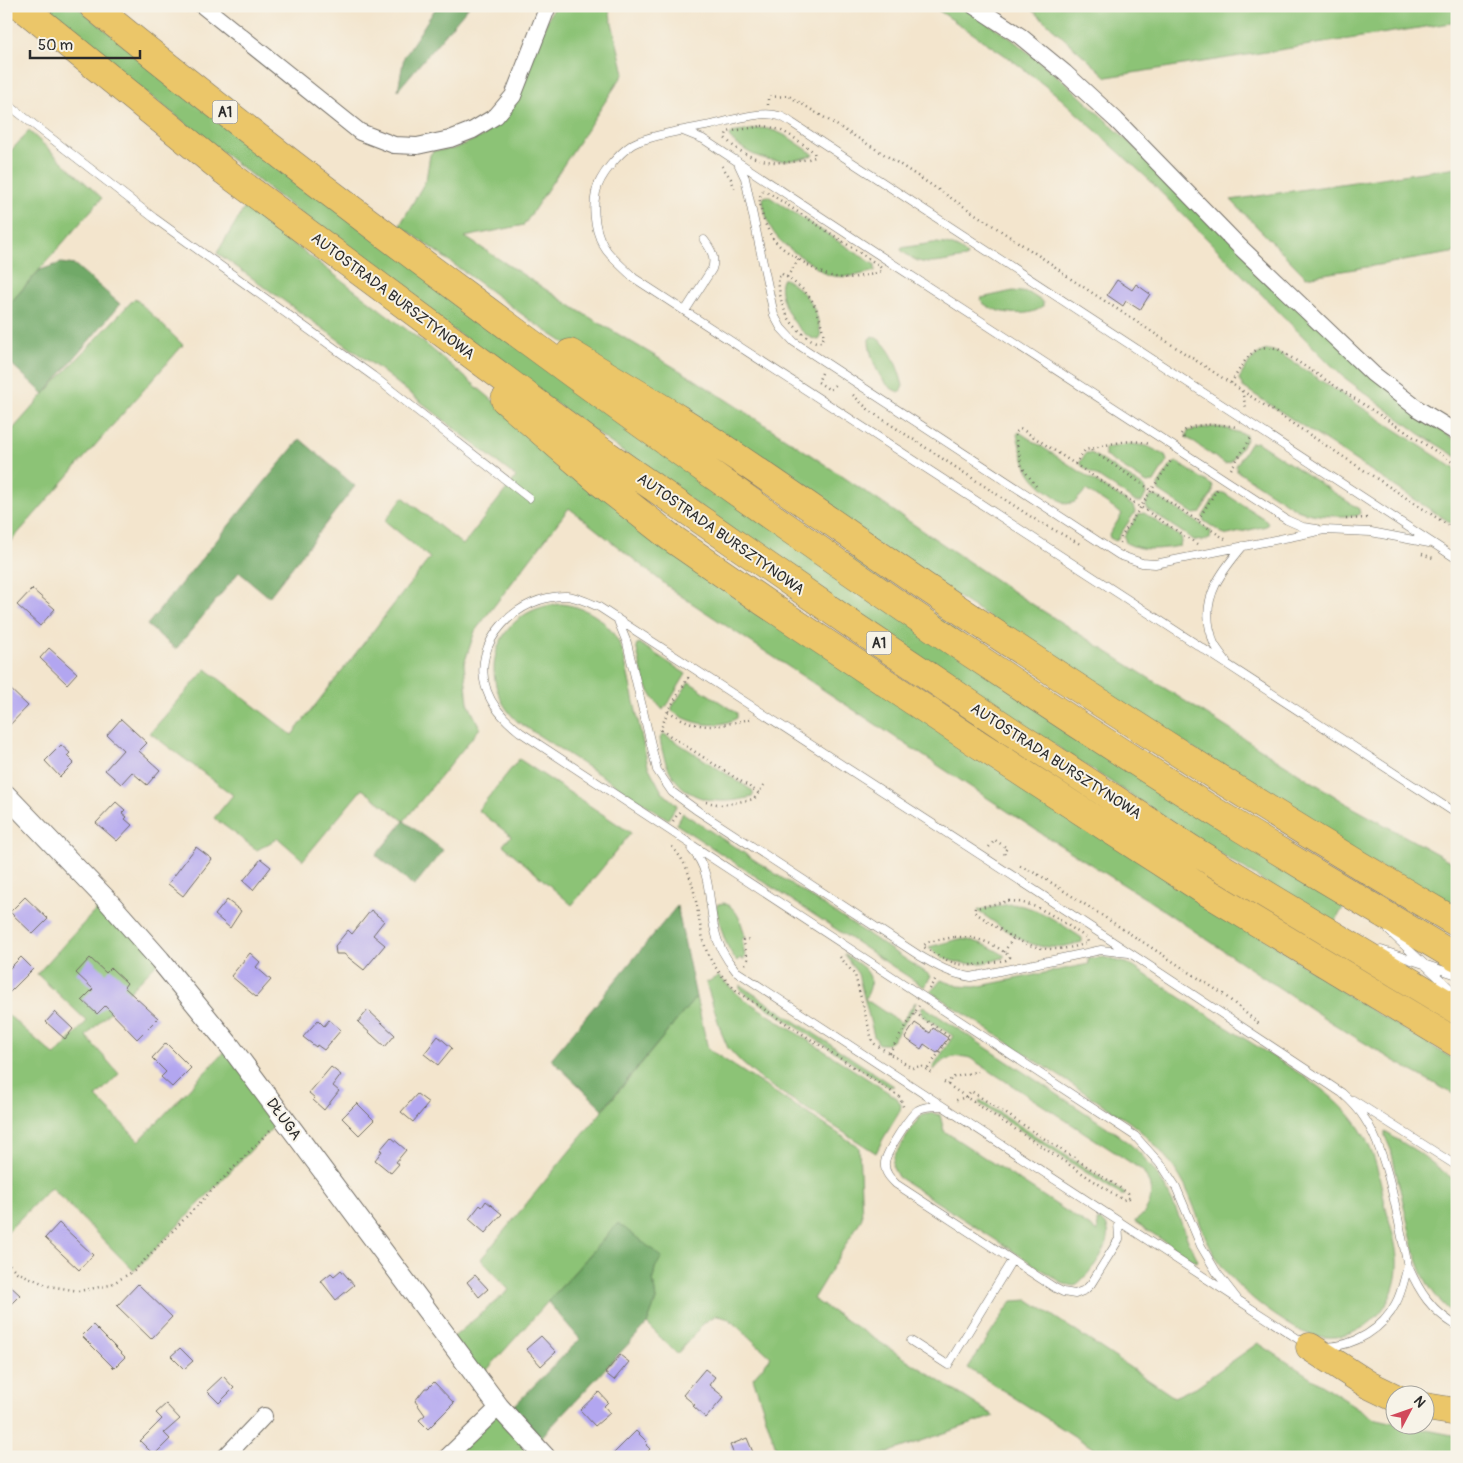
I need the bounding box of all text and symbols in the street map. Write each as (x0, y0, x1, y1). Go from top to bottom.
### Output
scale bar (30, 28, 140, 60)
text: 50 m (38, 36, 73, 55)
road number: A1 (212, 100, 238, 124)
street label: AUTOSTRADA BURSZTYNOWA (307, 229, 478, 364)
street label: AUTOSTRADA BURSZTYNOWA (633, 469, 808, 600)
road number: A1 (866, 632, 892, 654)
street label: AUTOSTRADA BURSZTYNOWA (967, 699, 1145, 824)
street label: DŁUGA (262, 1094, 305, 1144)
north arrow (1386, 1386, 1436, 1436)
text: N (1410, 1393, 1429, 1411)

